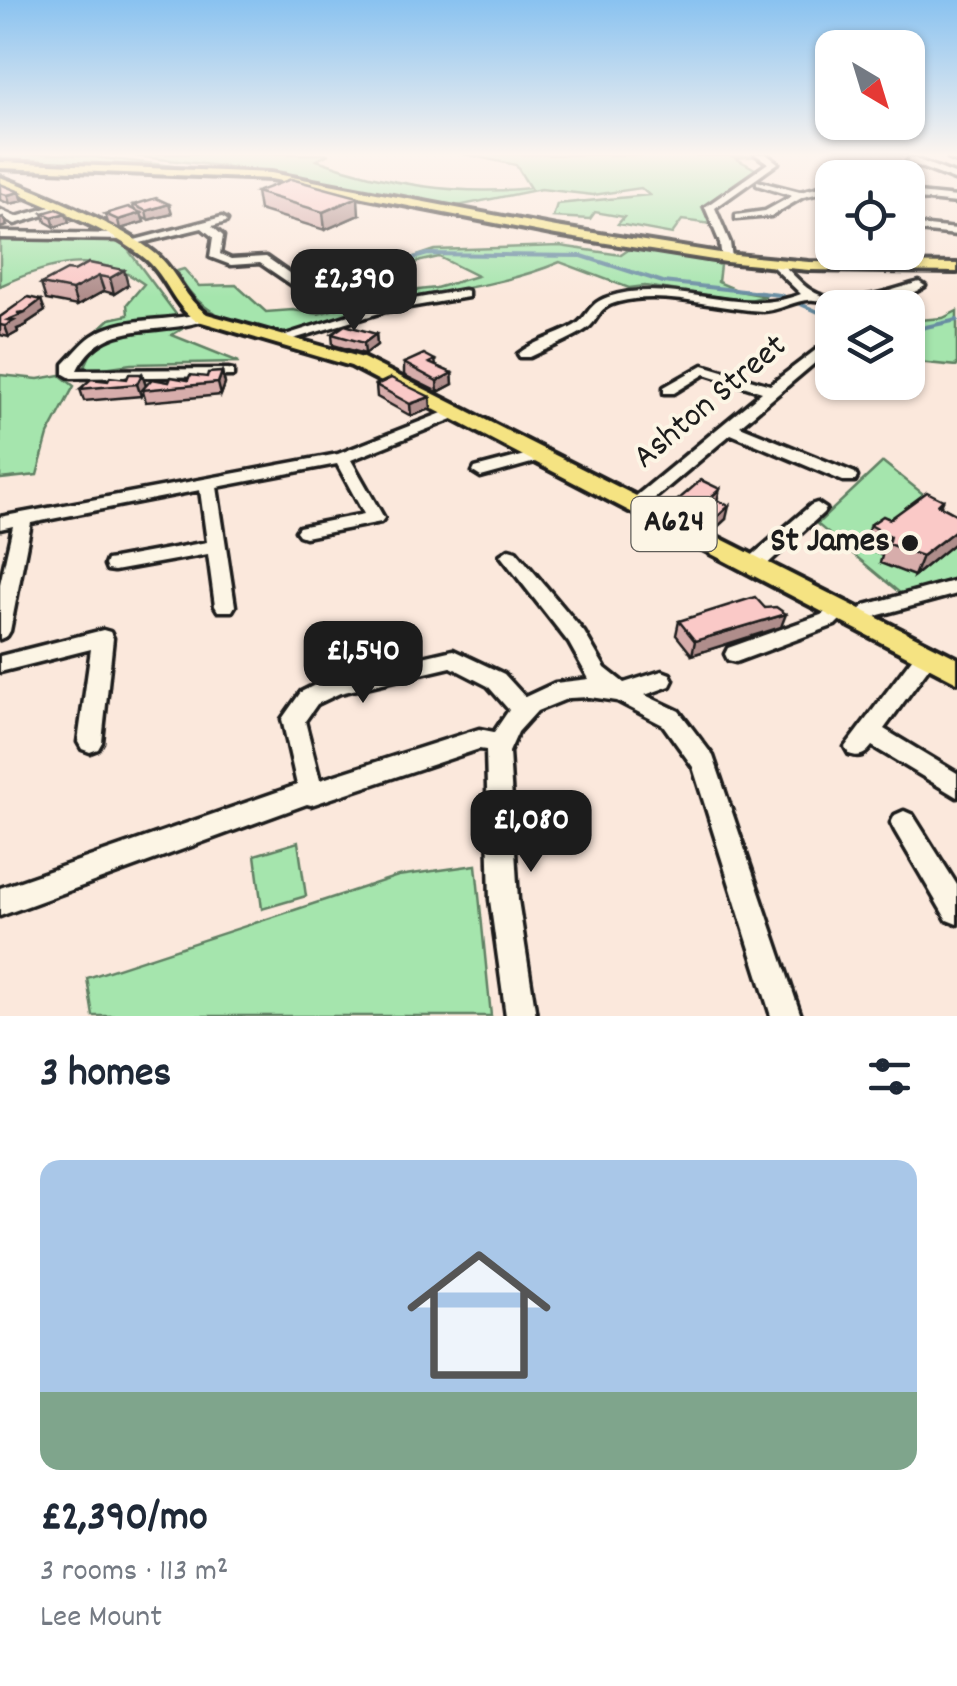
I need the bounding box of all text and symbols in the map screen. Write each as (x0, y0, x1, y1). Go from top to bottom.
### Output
north arrow (815, 30, 925, 140)
map controls (815, 30, 925, 400)
button: locate (815, 160, 925, 270)
pin: £2,390 (273, 249, 435, 334)
text: £2,390 (313, 258, 395, 304)
button: layers (815, 290, 925, 400)
street label: Ashton Street (623, 324, 799, 482)
road number: A624 (632, 497, 716, 551)
place label: St James (770, 518, 890, 568)
marker: St James (899, 532, 921, 554)
pin: £1,540 (282, 621, 444, 706)
text: £1,540 (326, 630, 400, 676)
pin: £1,080 (450, 790, 612, 875)
text: £1,080 (493, 799, 569, 845)
text: 3 homes (40, 1046, 171, 1106)
icon: filters (862, 1049, 917, 1104)
icon: home (389, 1225, 569, 1405)
text: £2,390/mo (40, 1490, 208, 1550)
text: 3 rooms · 113 m² (40, 1550, 229, 1596)
text: Lee Mount (40, 1596, 162, 1642)

